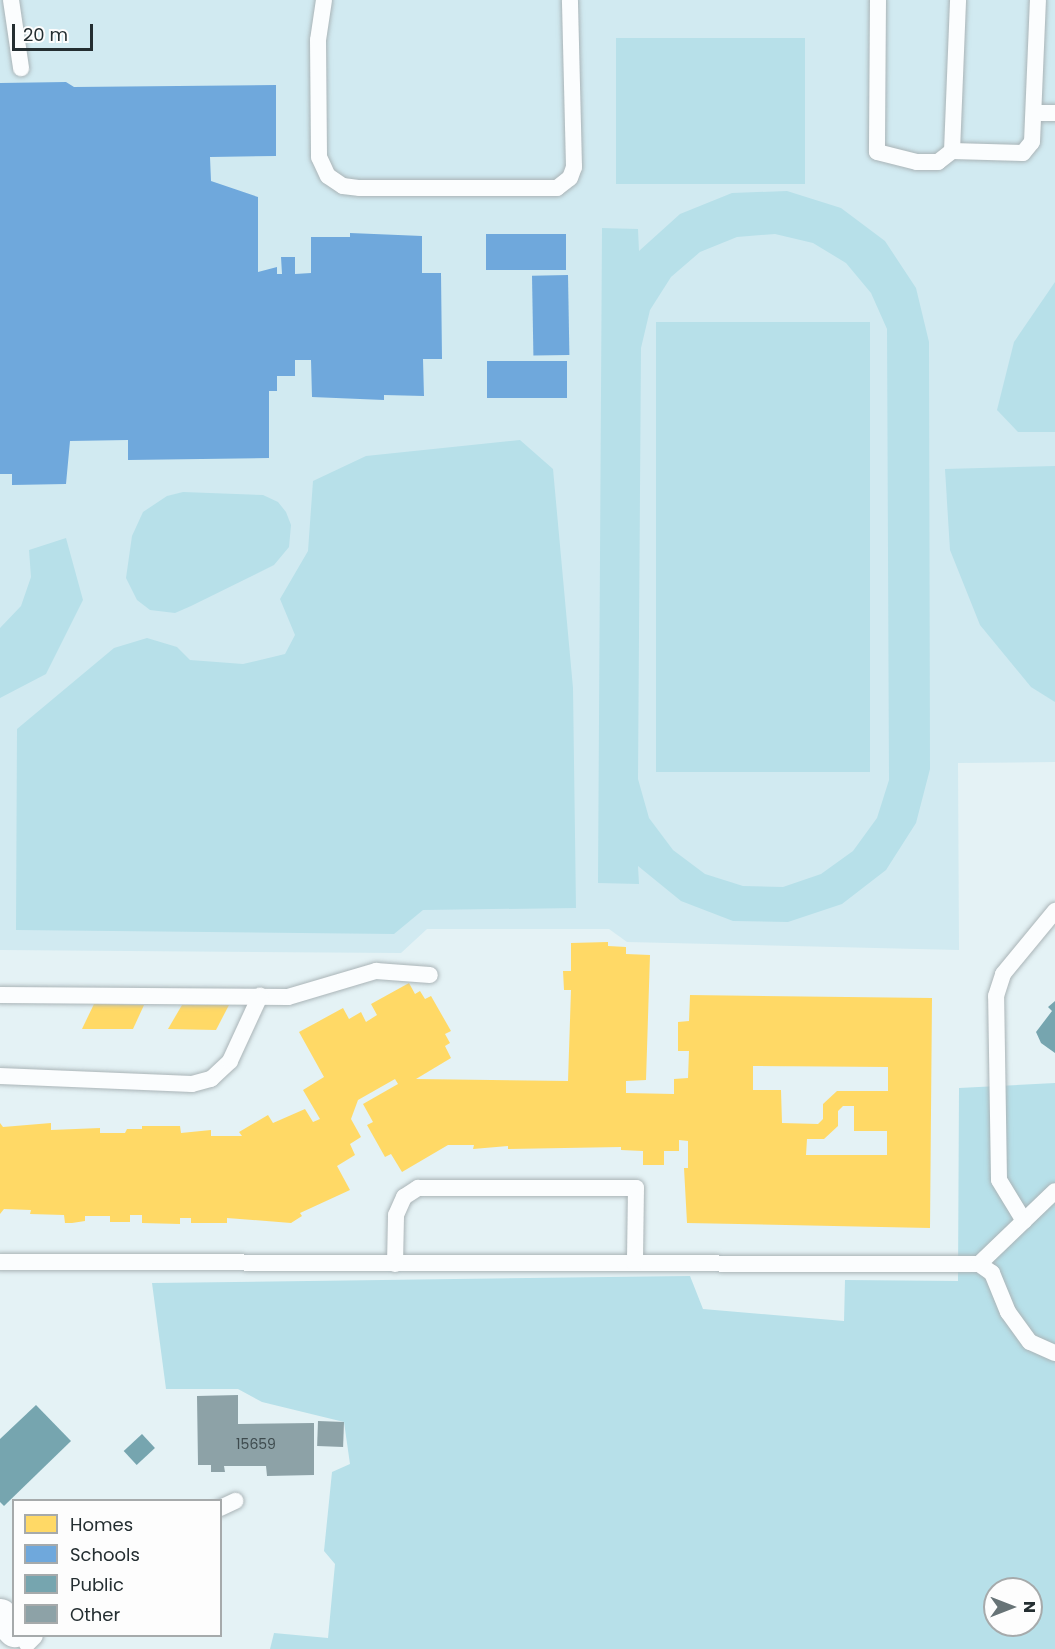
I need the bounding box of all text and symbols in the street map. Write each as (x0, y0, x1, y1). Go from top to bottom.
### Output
scale bar (15, 12, 96, 50)
text: 20 m (23, 22, 68, 47)
house number: 15659 (236, 1436, 276, 1452)
legend (12, 1499, 222, 1637)
text: Homes (70, 1512, 133, 1537)
text: Schools (70, 1542, 140, 1567)
text: Public (70, 1572, 124, 1597)
north arrow (983, 1577, 1043, 1637)
text: N (1018, 1601, 1041, 1613)
text: Other (70, 1602, 120, 1627)

